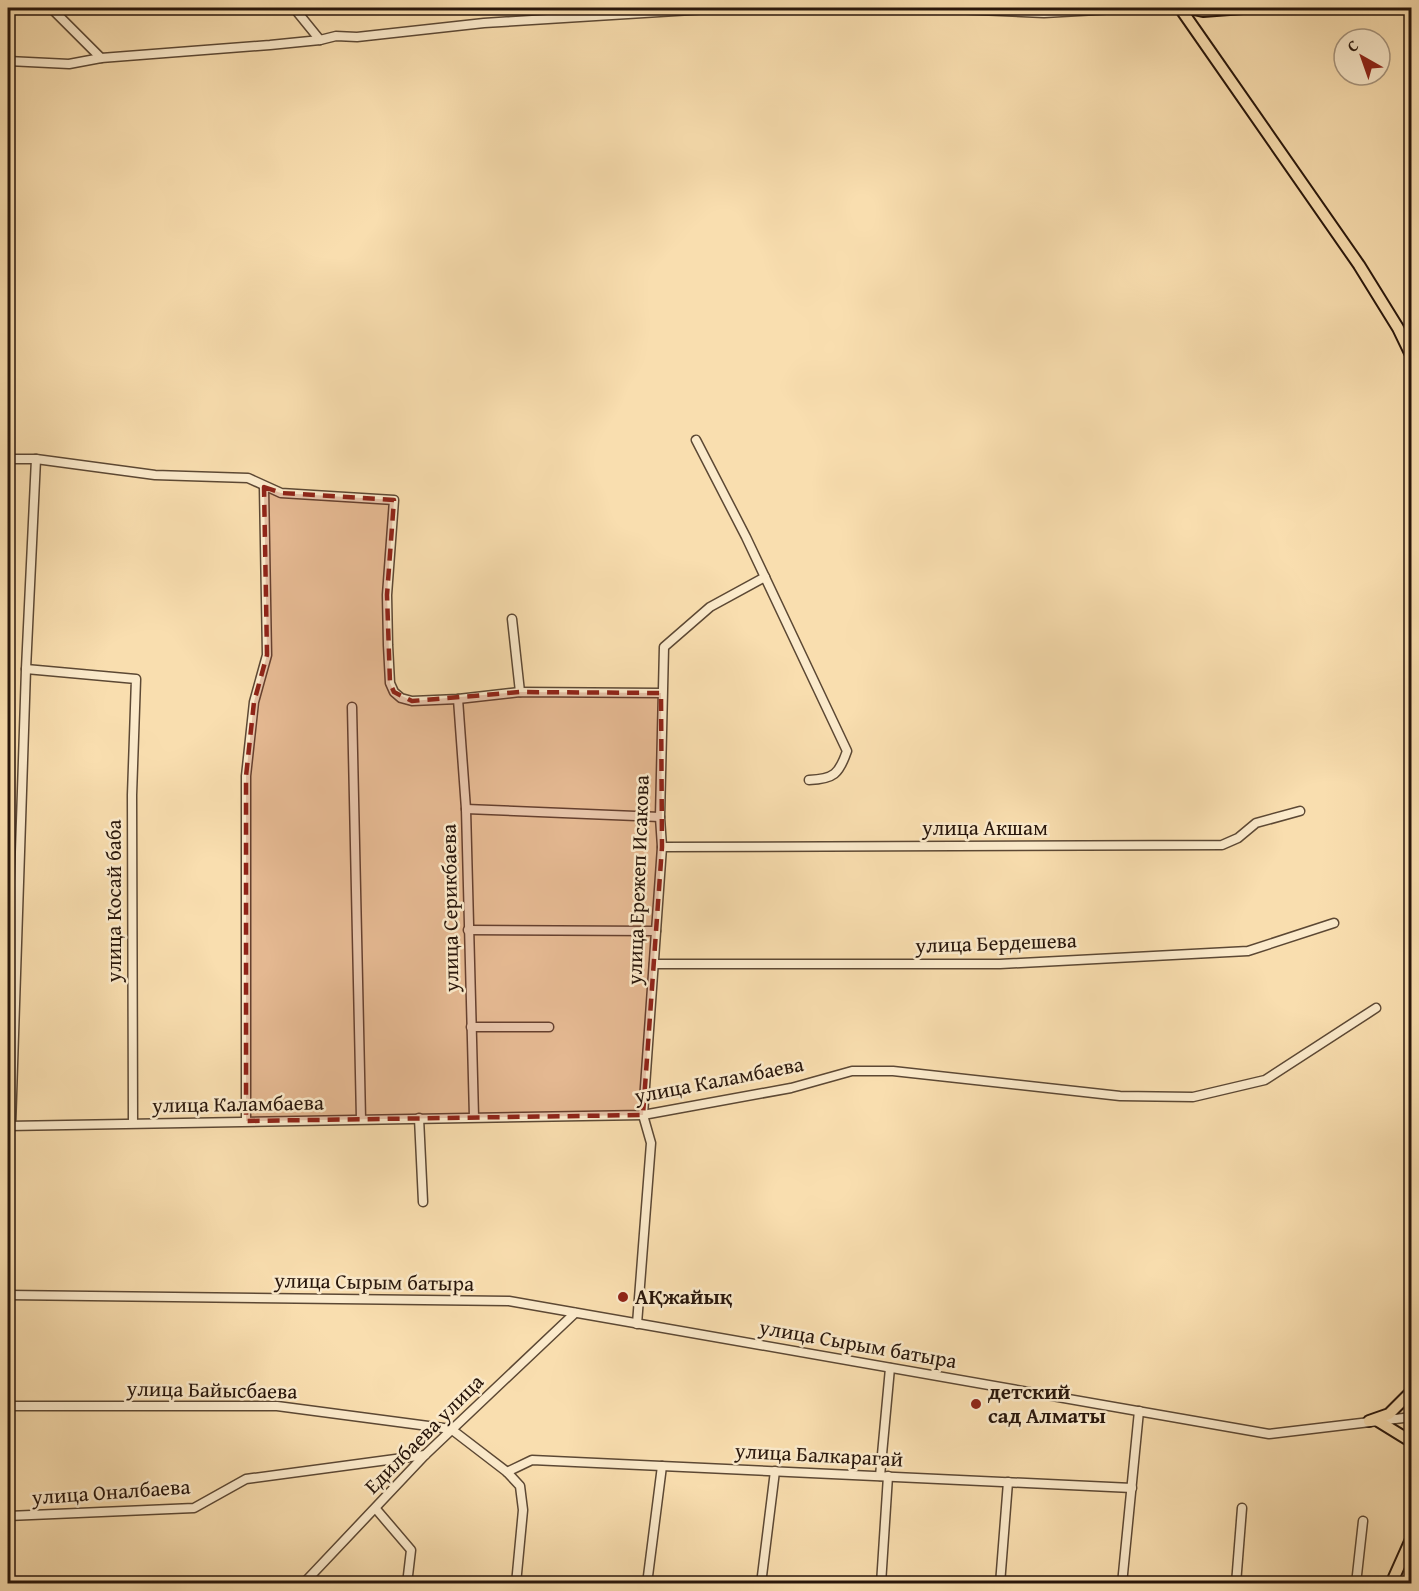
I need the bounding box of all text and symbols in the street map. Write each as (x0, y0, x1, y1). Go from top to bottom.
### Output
north arrow (1332, 27, 1392, 87)
text: С (1341, 33, 1364, 58)
street label: улица Ережеп Исакова (618, 774, 657, 987)
street label: улица Акшам (921, 812, 1048, 843)
street label: улица Косай баба (98, 820, 129, 983)
street label: улица Серикбаева (433, 824, 466, 993)
street label: улица Бердешева (914, 924, 1077, 961)
street label: улица Каламбаева (631, 1048, 806, 1111)
street label: улица Каламбаева (151, 1087, 324, 1121)
street label: улица Сырым батыра (273, 1264, 474, 1299)
place label: АҚжайық (635, 1281, 733, 1312)
marker: АҚжайық (616, 1290, 630, 1304)
street label: улица Сырым батыра (756, 1311, 959, 1376)
street label: Едилбаева улица (357, 1367, 491, 1501)
street label: улица Байысбаева (125, 1372, 298, 1406)
place label: детский сад Алматы (988, 1376, 1106, 1431)
marker: детский сад Алматы (969, 1397, 983, 1411)
street label: улица Балкарагай (733, 1435, 904, 1474)
street label: улица Оналбаева (30, 1471, 191, 1513)

